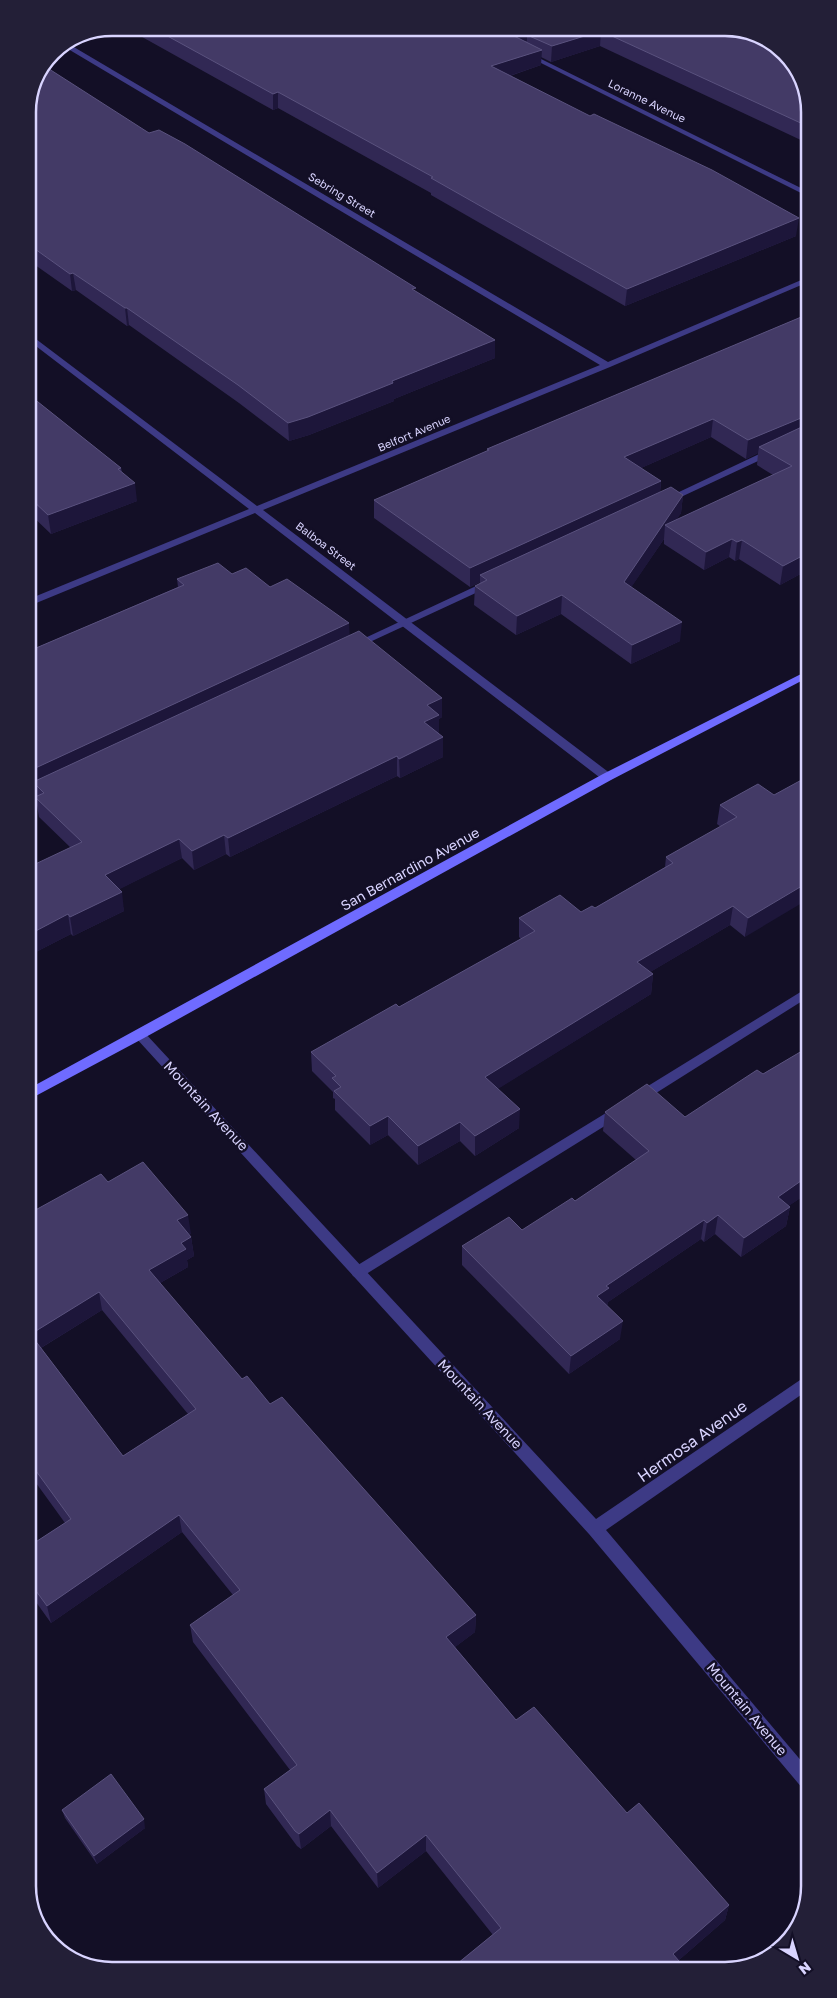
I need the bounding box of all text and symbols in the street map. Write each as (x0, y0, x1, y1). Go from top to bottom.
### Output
street label: Loranne Avenue (606, 76, 688, 125)
street label: Sebring Street (306, 169, 378, 220)
street label: Belfort Avenue (375, 411, 452, 454)
street label: Balboa Street (294, 519, 359, 572)
street label: San Bernardino Avenue (337, 823, 482, 914)
street label: Mountain Avenue (161, 1057, 252, 1154)
street label: Mountain Avenue (435, 1355, 526, 1452)
street label: Hermosa Avenue (633, 1396, 751, 1486)
street label: Mountain Avenue (704, 1659, 791, 1759)
north arrow (772, 1933, 822, 1983)
text: N (796, 1959, 815, 1979)

